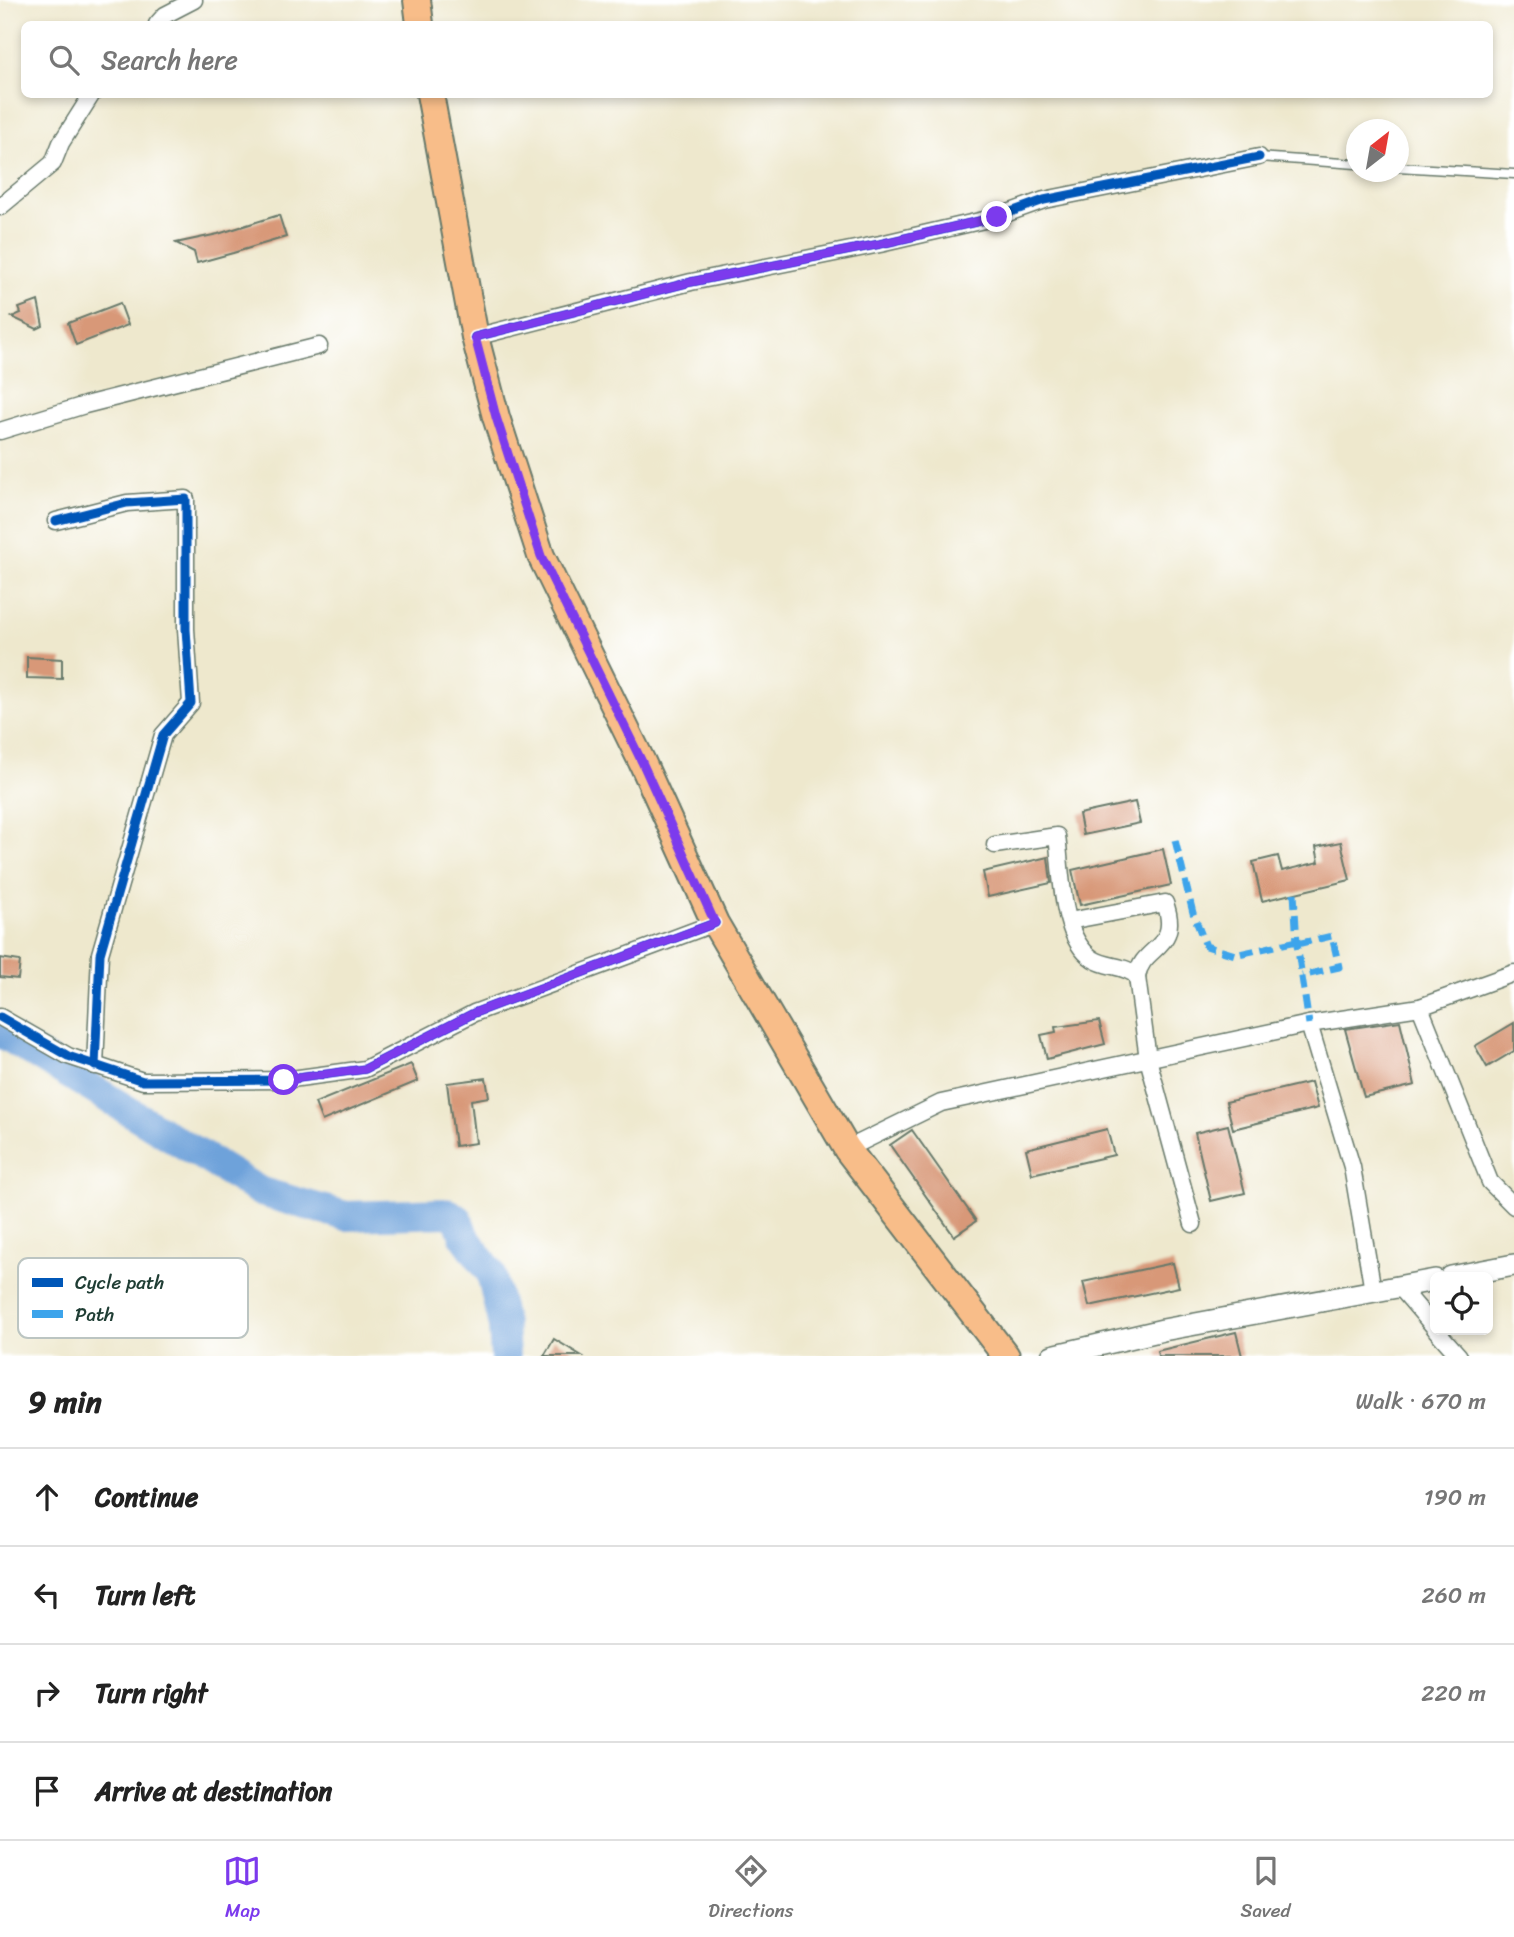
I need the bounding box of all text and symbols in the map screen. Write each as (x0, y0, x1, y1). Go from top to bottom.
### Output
search box (21, 21, 1493, 98)
text: Search here (101, 37, 238, 83)
icon: search (45, 41, 83, 79)
north arrow (1346, 119, 1409, 182)
route end (981, 201, 1012, 232)
route start (268, 1064, 299, 1095)
legend (18, 1258, 248, 1338)
text: Cycle path (75, 1266, 164, 1299)
map controls (1430, 1272, 1493, 1335)
button: locate (1430, 1272, 1493, 1335)
text: Path (75, 1298, 114, 1331)
text: 9 min (28, 1375, 102, 1429)
text: Walk · 670 m (1355, 1381, 1486, 1422)
text: Continue (95, 1474, 198, 1520)
text: 190 m (1424, 1477, 1486, 1518)
icon: ahead (28, 1478, 66, 1516)
text: Turn left (95, 1572, 195, 1618)
text: 260 m (1421, 1575, 1486, 1616)
icon: left (28, 1576, 66, 1614)
text: Turn right (95, 1670, 208, 1716)
text: 220 m (1421, 1673, 1486, 1714)
icon: right (28, 1674, 66, 1712)
text: Arrive at destination (95, 1768, 332, 1814)
icon: arrive (28, 1772, 66, 1810)
tab: Map (223, 1852, 261, 1927)
tab: Directions (708, 1852, 794, 1927)
tab: Saved (1240, 1852, 1291, 1927)

